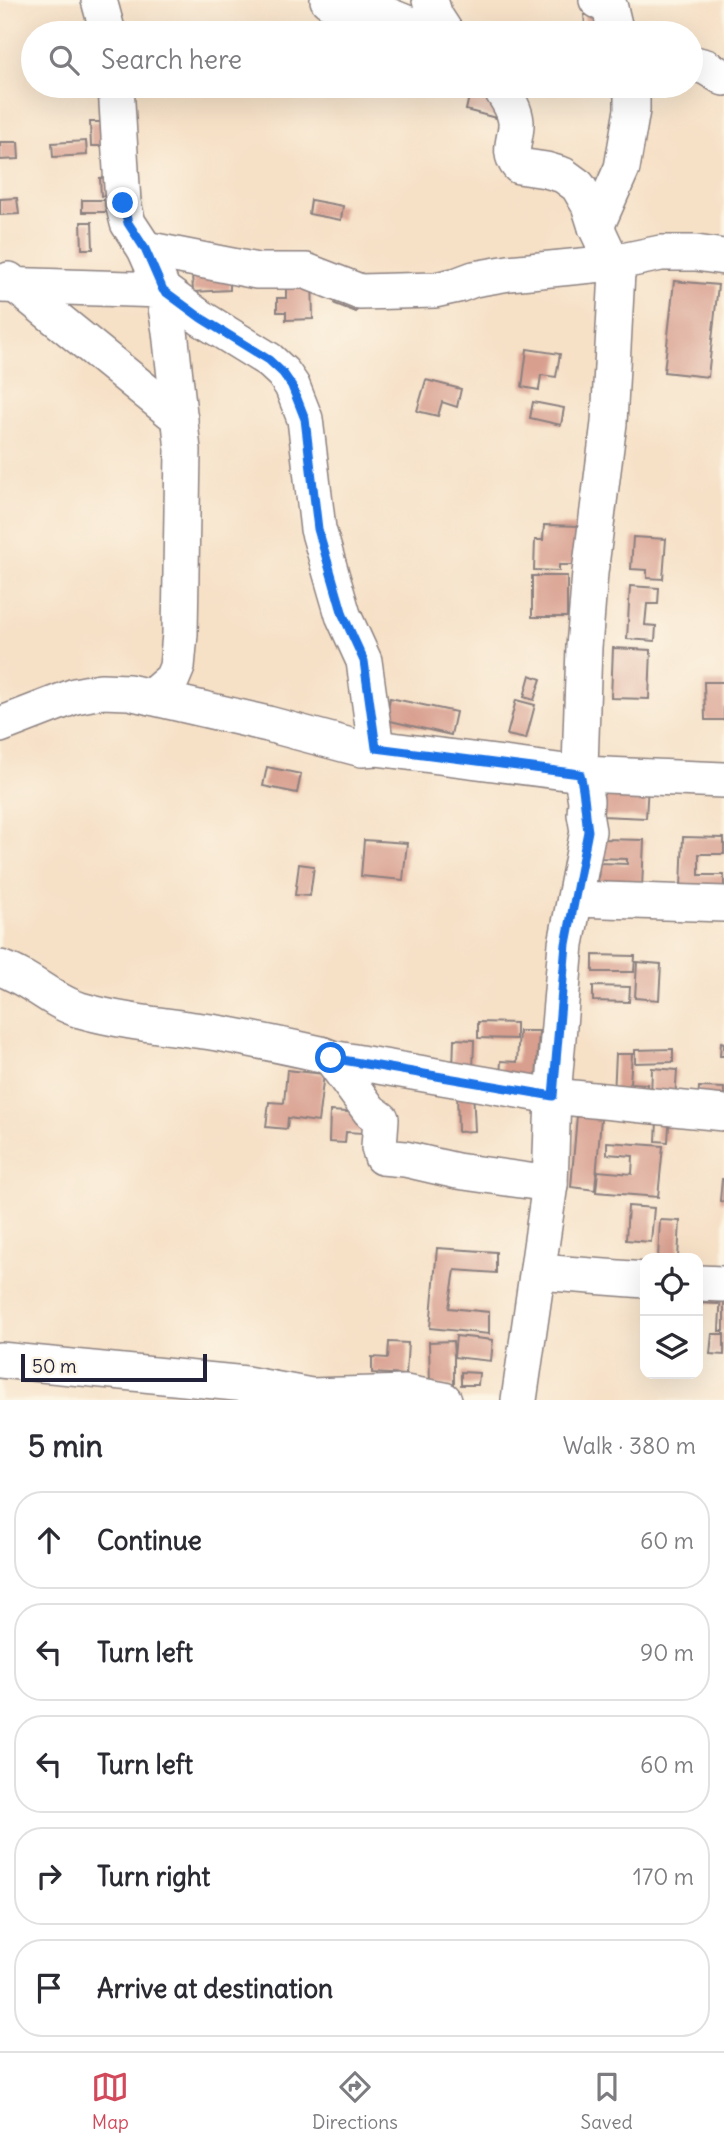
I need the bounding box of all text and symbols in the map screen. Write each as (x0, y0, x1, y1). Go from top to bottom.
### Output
search box (21, 21, 703, 98)
icon: search (45, 41, 83, 79)
text: Search here (101, 43, 242, 76)
route end (107, 187, 138, 218)
route start (315, 1042, 346, 1073)
map controls (640, 1253, 703, 1379)
button: locate (640, 1253, 703, 1316)
button: layers (640, 1316, 703, 1379)
scale bar (21, 1351, 206, 1383)
text: 50 m (32, 1354, 77, 1378)
text: 5 min (28, 1427, 103, 1465)
text: Walk · 380 m (563, 1431, 696, 1460)
icon: ahead (30, 1521, 68, 1559)
text: Continue (97, 1524, 202, 1557)
text: 60 m (640, 1526, 694, 1555)
icon: left (30, 1633, 68, 1671)
text: Turn left (97, 1636, 193, 1669)
text: 90 m (640, 1638, 694, 1667)
icon: left (30, 1745, 68, 1783)
text: Turn left (97, 1748, 193, 1781)
text: 60 m (640, 1750, 694, 1779)
icon: right (30, 1857, 68, 1895)
text: Turn right (97, 1860, 210, 1893)
text: 170 m (633, 1862, 694, 1891)
icon: arrive (30, 1969, 68, 2007)
text: Arrive at destination (97, 1972, 333, 2005)
tab: Map (91, 2068, 129, 2134)
tab: Directions (312, 2068, 398, 2134)
tab: Saved (581, 2068, 633, 2134)

